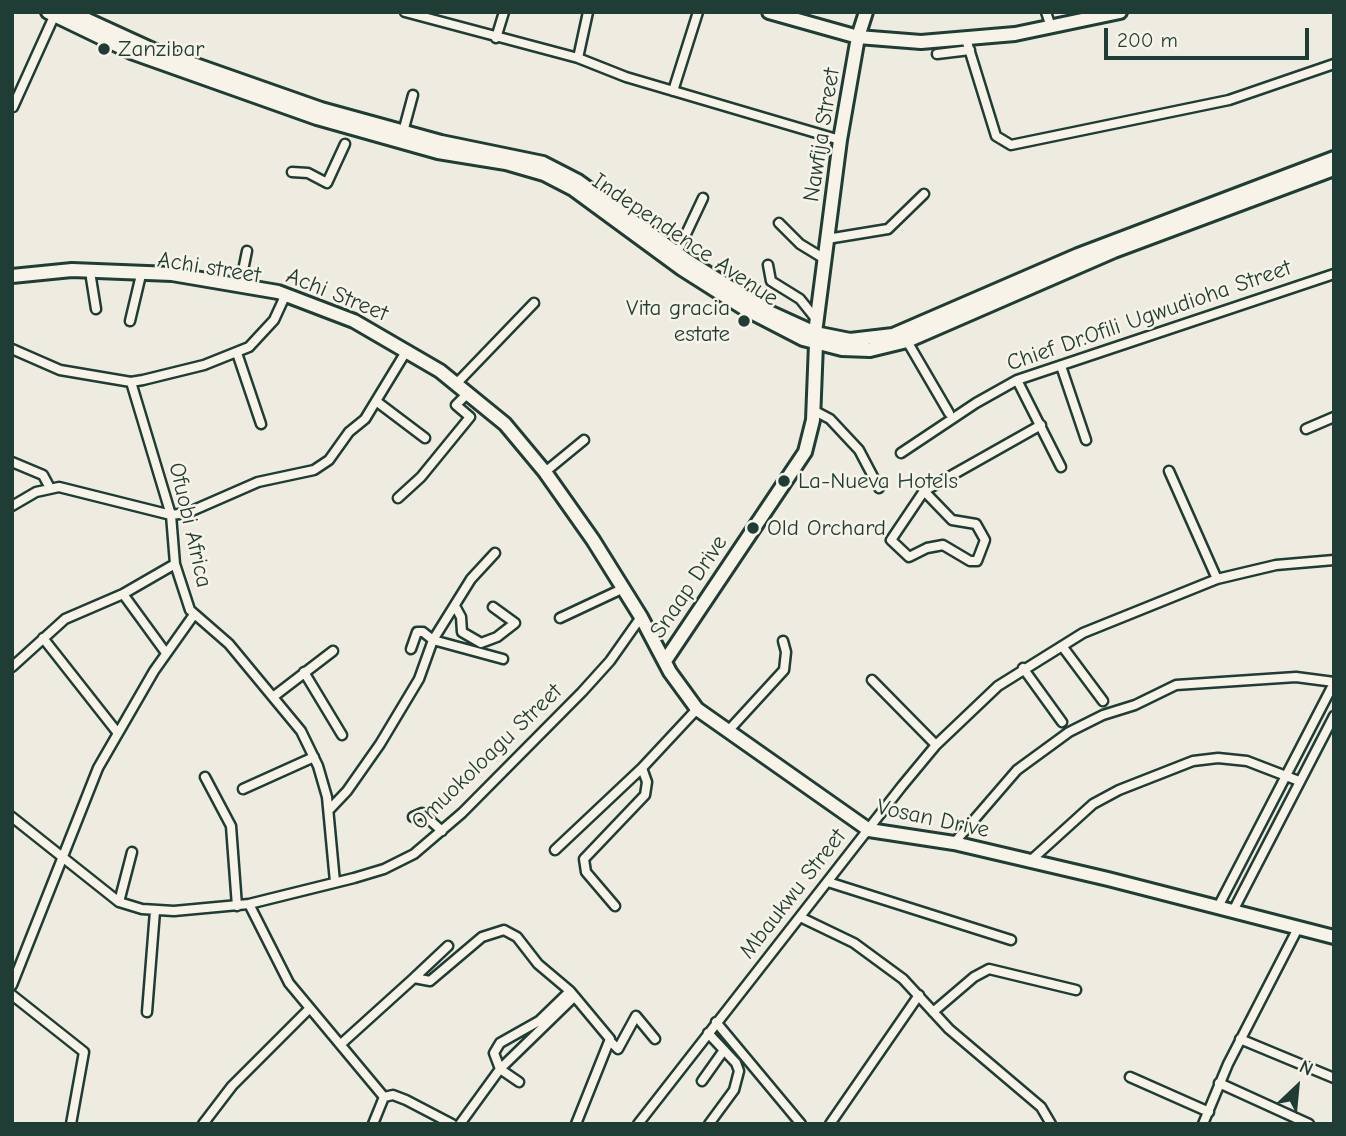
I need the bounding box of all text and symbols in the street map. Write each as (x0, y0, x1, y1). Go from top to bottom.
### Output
scale bar (1108, 14, 1313, 58)
text: 200 m (1117, 28, 1178, 52)
place label: Zanzibar (118, 35, 204, 63)
marker: Zanzibar (96, 41, 112, 57)
street label: Nawfija Street (798, 66, 846, 204)
street label: Independence Avenue (587, 167, 783, 313)
street label: Achi street (155, 246, 263, 290)
street label: Chief Dr.Ofili Ugwudioha Street (1003, 254, 1295, 378)
street label: Achi Street (282, 262, 392, 328)
place label: Vita gracia estate (626, 294, 730, 348)
marker: Vita gracia estate (736, 313, 752, 329)
street label: Ofuobi Africa (162, 460, 218, 590)
place label: La-Nueva Hotels (798, 467, 958, 495)
marker: La-Nueva Hotels (776, 473, 792, 489)
place label: Old Orchard (767, 514, 886, 542)
marker: Old Orchard (745, 520, 761, 536)
street label: Snaap Drive (644, 530, 734, 644)
street label: Omuokoloagu Street (406, 678, 568, 836)
street label: Vosan Drive (874, 794, 992, 844)
street label: Mbaukwu Street (734, 824, 852, 964)
north arrow (1262, 1052, 1332, 1122)
text: N (1296, 1056, 1317, 1081)

